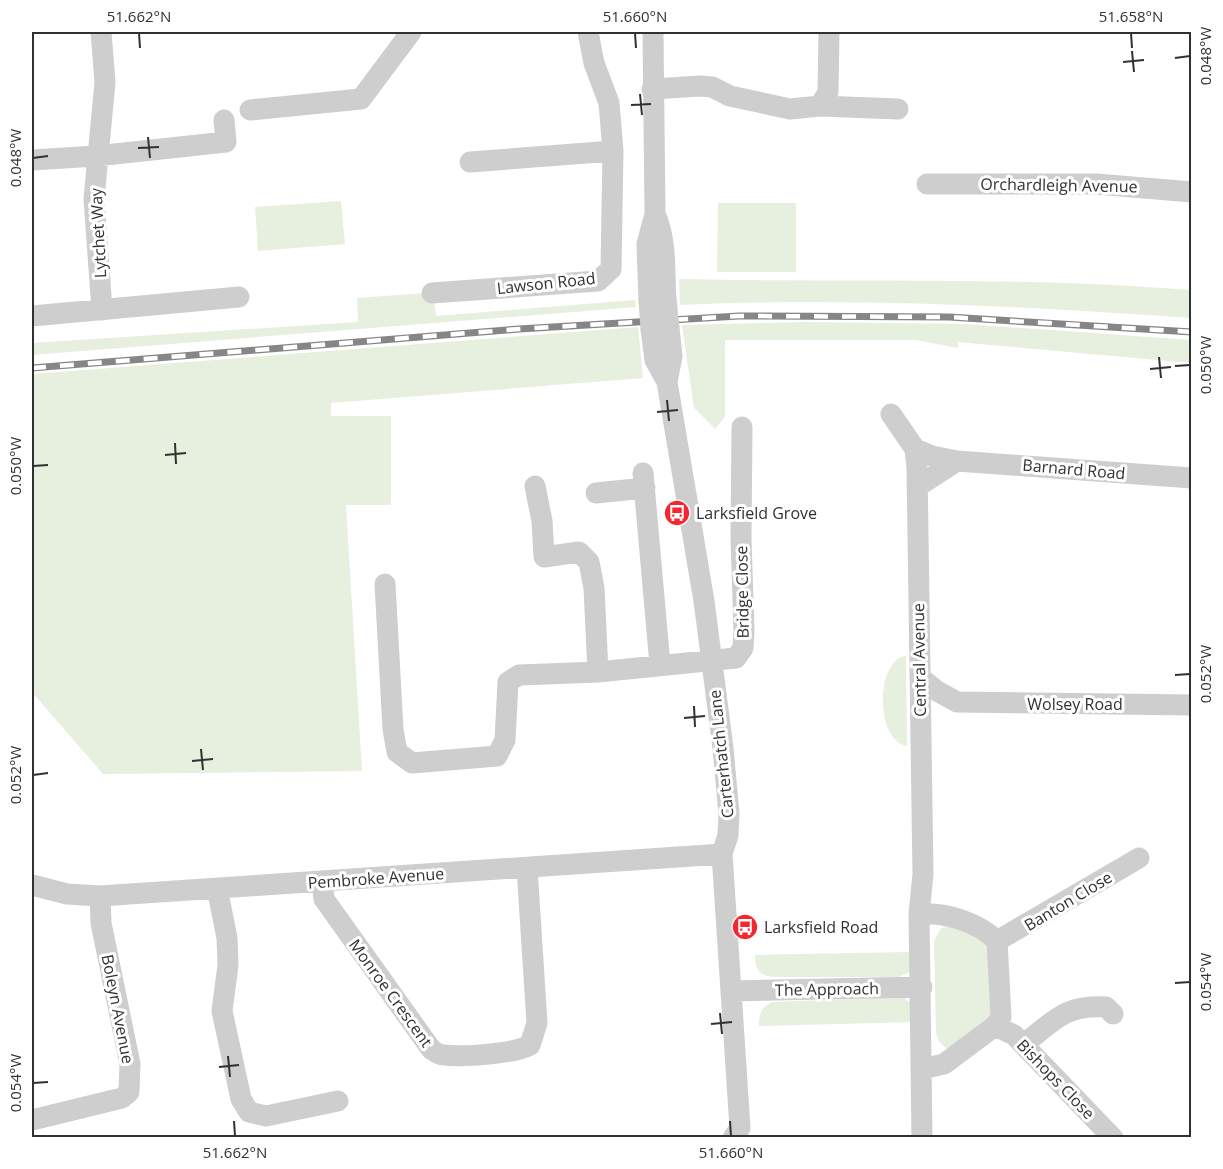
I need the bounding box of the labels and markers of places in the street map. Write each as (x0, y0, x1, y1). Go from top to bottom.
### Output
bus stop icon: Larksfield Grove (662, 498, 692, 528)
place label: Larksfield Grove (696, 502, 817, 524)
bus stop icon: Larksfield Road (730, 912, 760, 942)
place label: Larksfield Road (764, 916, 878, 938)

